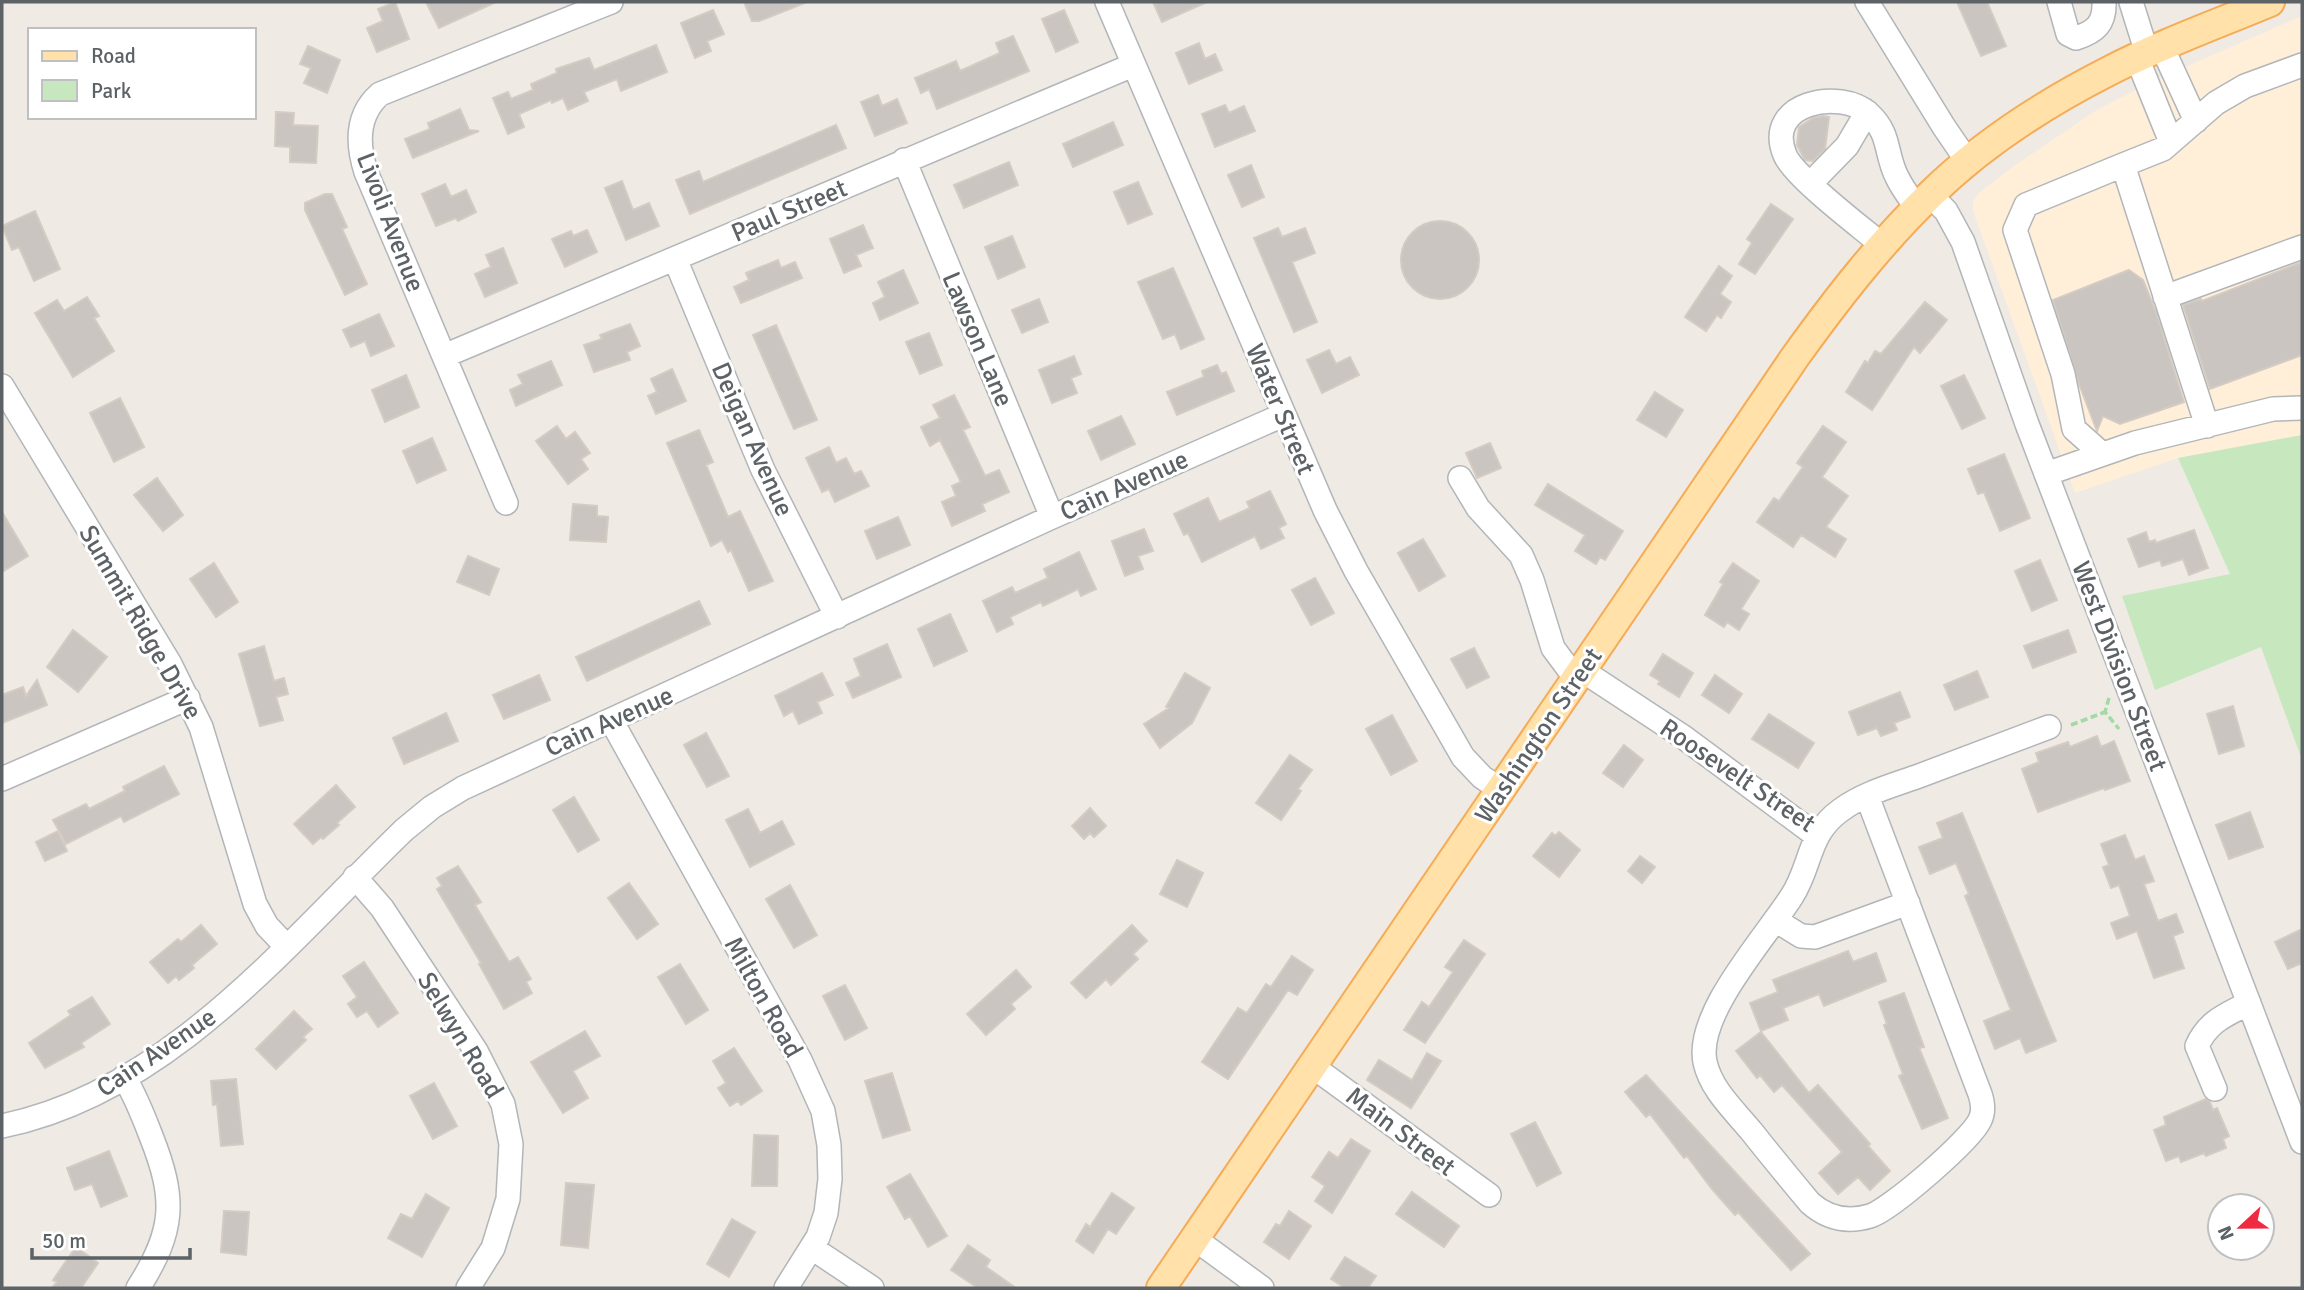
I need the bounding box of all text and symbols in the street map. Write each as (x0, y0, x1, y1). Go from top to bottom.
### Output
legend (28, 28, 256, 119)
text: Road (91, 43, 136, 69)
text: Park (91, 78, 132, 104)
street label: Livoli Avenue (349, 148, 431, 296)
street label: Paul Street (727, 172, 852, 250)
street label: Lawson Lane (934, 267, 1020, 412)
street label: Water Street (1238, 339, 1322, 480)
street label: Deigan Avenue (704, 358, 800, 521)
street label: Cain Avenue (1055, 443, 1194, 528)
street label: Summit Ridge Drive (72, 520, 209, 725)
street label: West Division Street (2064, 557, 2174, 776)
street label: Washington Street (1468, 642, 1609, 829)
street label: Cain Avenue (540, 679, 679, 764)
street label: Roosevelt Street (1654, 712, 1821, 840)
street label: Milton Road (717, 931, 809, 1063)
street label: Selwyn Road (410, 967, 510, 1104)
street label: Cain Avenue (91, 1001, 222, 1104)
street label: Main Street (1339, 1080, 1462, 1183)
north arrow (2206, 1192, 2276, 1262)
scale bar (32, 1216, 189, 1260)
text: N (2213, 1222, 2240, 1244)
text: 50 m (42, 1228, 86, 1254)

